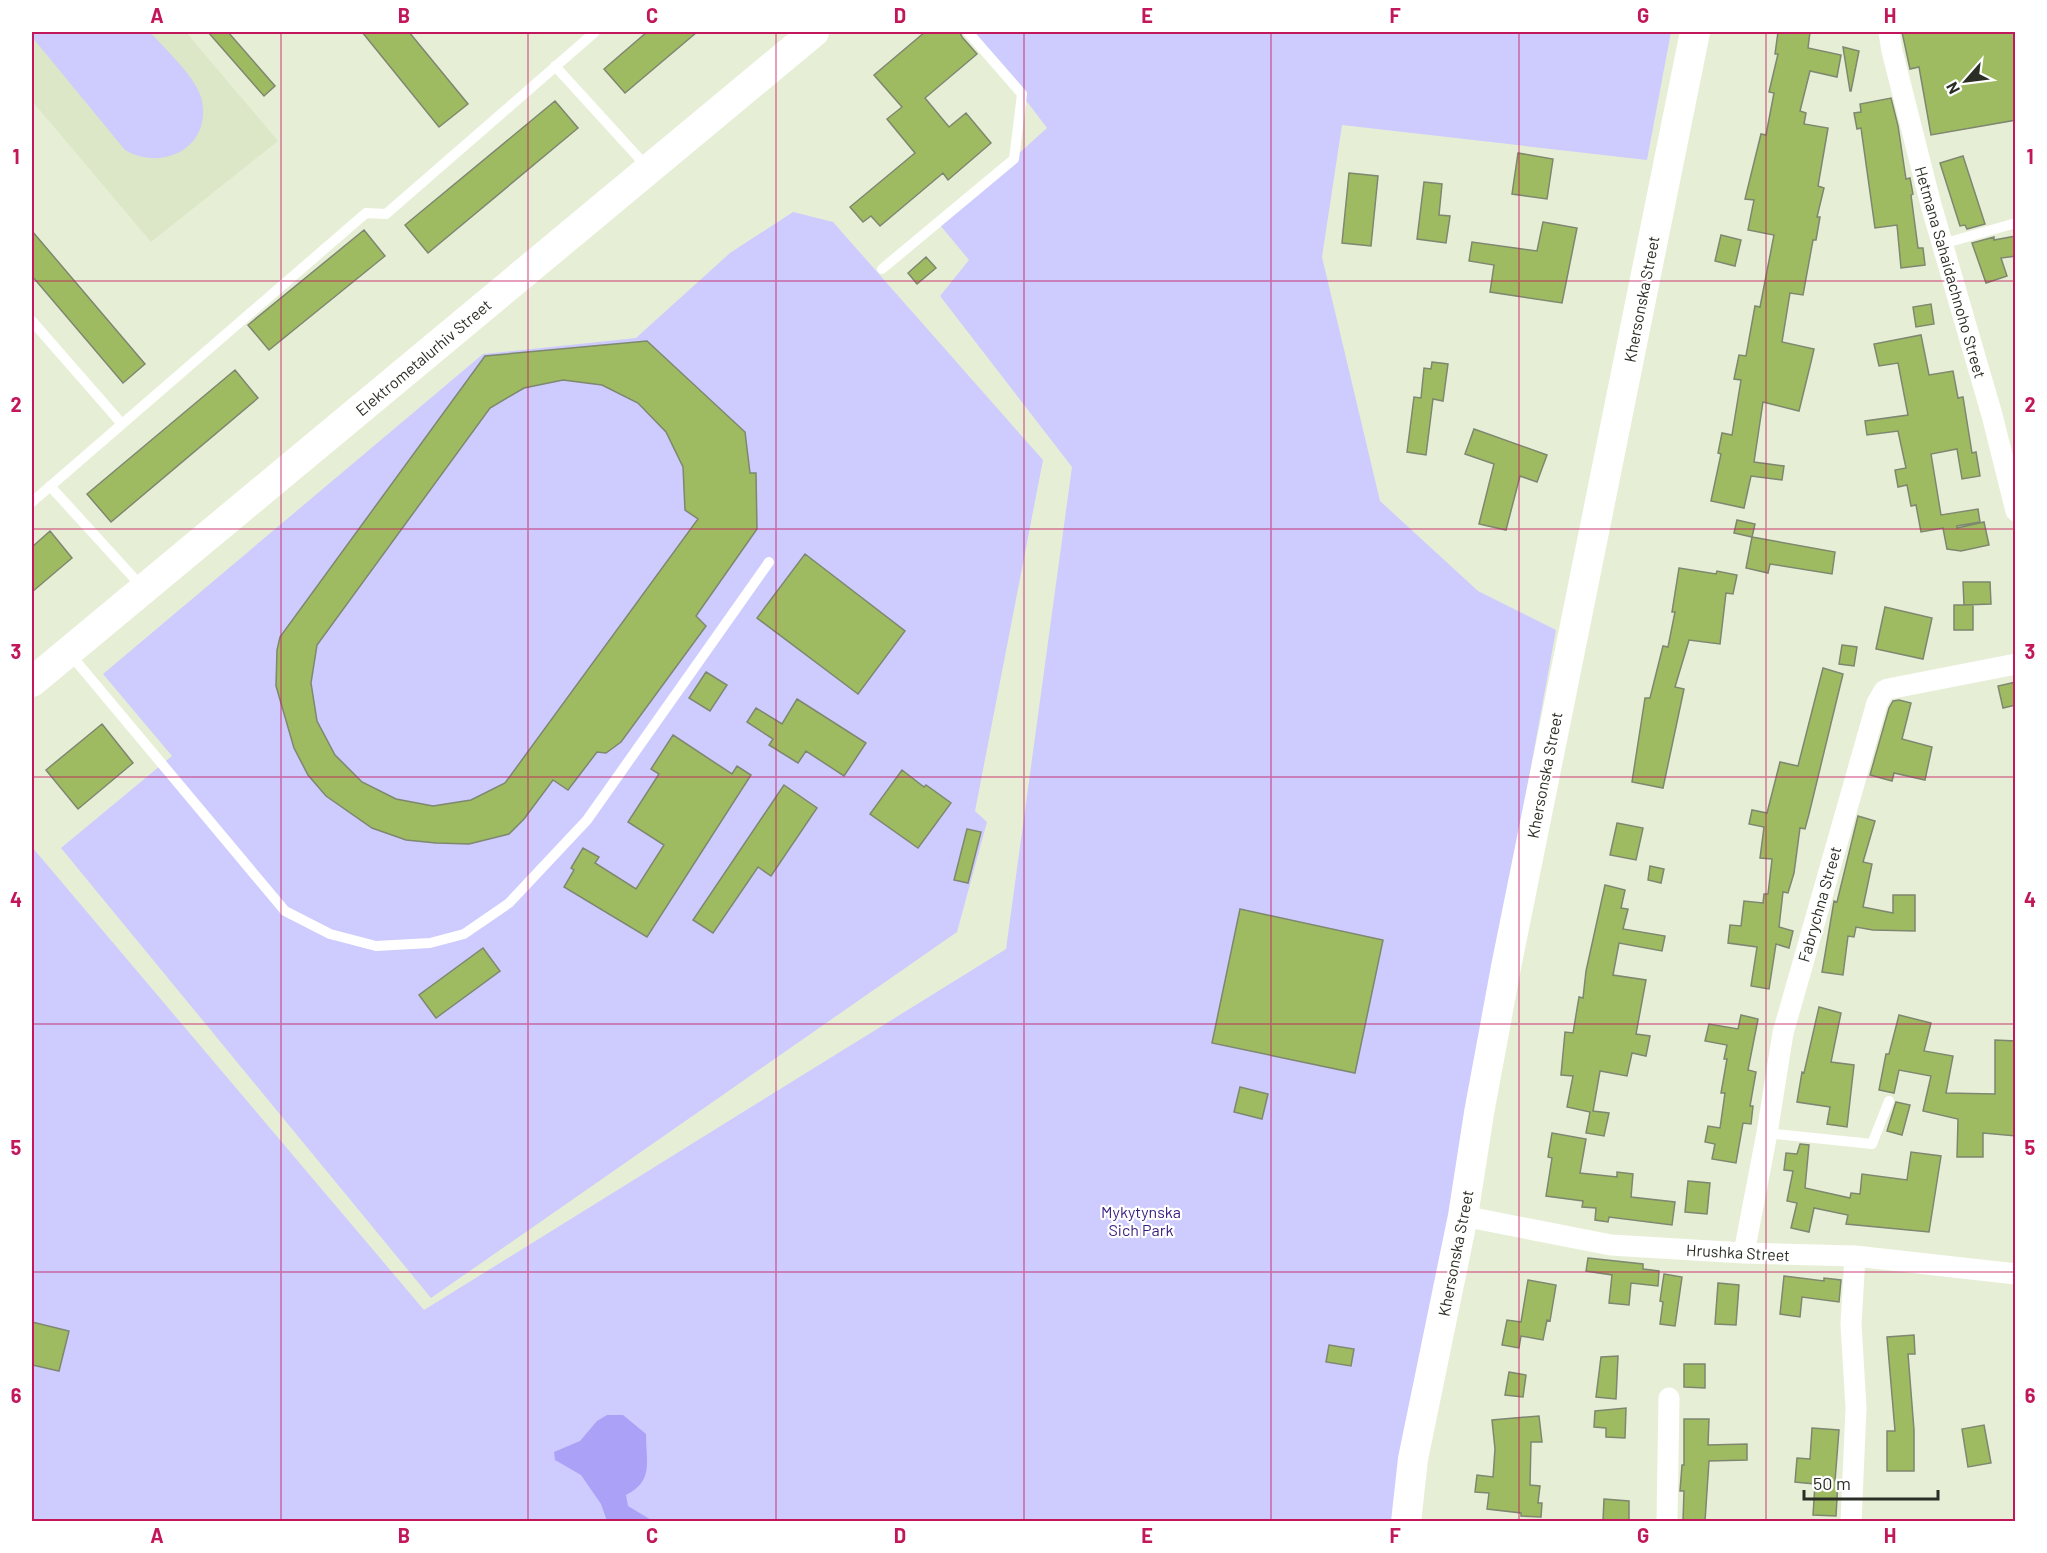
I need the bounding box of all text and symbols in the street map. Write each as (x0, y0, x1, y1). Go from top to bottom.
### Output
text: A (150, 3, 164, 27)
text: B (398, 3, 410, 27)
text: C (646, 3, 658, 27)
text: D (894, 3, 906, 27)
text: E (1141, 3, 1153, 27)
text: F (1389, 3, 1401, 27)
text: G (1637, 3, 1649, 27)
text: H (1884, 3, 1896, 27)
north arrow (1936, 51, 1996, 111)
text: N (1941, 79, 1963, 97)
text: 1 (12, 144, 20, 168)
text: 1 (2026, 144, 2034, 168)
street label: Hetmana Sahaidachnoho Street (1912, 164, 1990, 380)
street label: Khersonska Street (1619, 234, 1663, 364)
street label: Elektrometalurhiv Street (351, 295, 495, 419)
text: 2 (10, 392, 22, 416)
text: 2 (2024, 392, 2036, 416)
text: 3 (11, 639, 21, 663)
text: 3 (2025, 639, 2035, 663)
street label: Khersonska Street (1522, 710, 1566, 840)
street label: Fabrychna Street (1793, 844, 1845, 964)
text: 4 (10, 887, 22, 911)
text: 4 (2024, 887, 2036, 911)
text: 5 (11, 1135, 22, 1159)
text: 5 (2025, 1135, 2036, 1159)
street label: Khersonska Street (1433, 1188, 1477, 1318)
park label: Mykytynska Sich Park (1101, 1202, 1181, 1239)
street label: Hrushka Street (1686, 1240, 1790, 1264)
text: 6 (11, 1383, 22, 1407)
text: 6 (2025, 1383, 2036, 1407)
scale bar (1804, 1463, 1938, 1501)
text: 50 m (1813, 1472, 1851, 1494)
text: A (150, 1523, 164, 1547)
text: B (398, 1523, 410, 1547)
text: C (646, 1523, 658, 1547)
text: D (894, 1523, 906, 1547)
text: E (1141, 1523, 1153, 1547)
text: F (1389, 1523, 1401, 1547)
text: G (1637, 1523, 1649, 1547)
text: H (1884, 1523, 1896, 1547)

